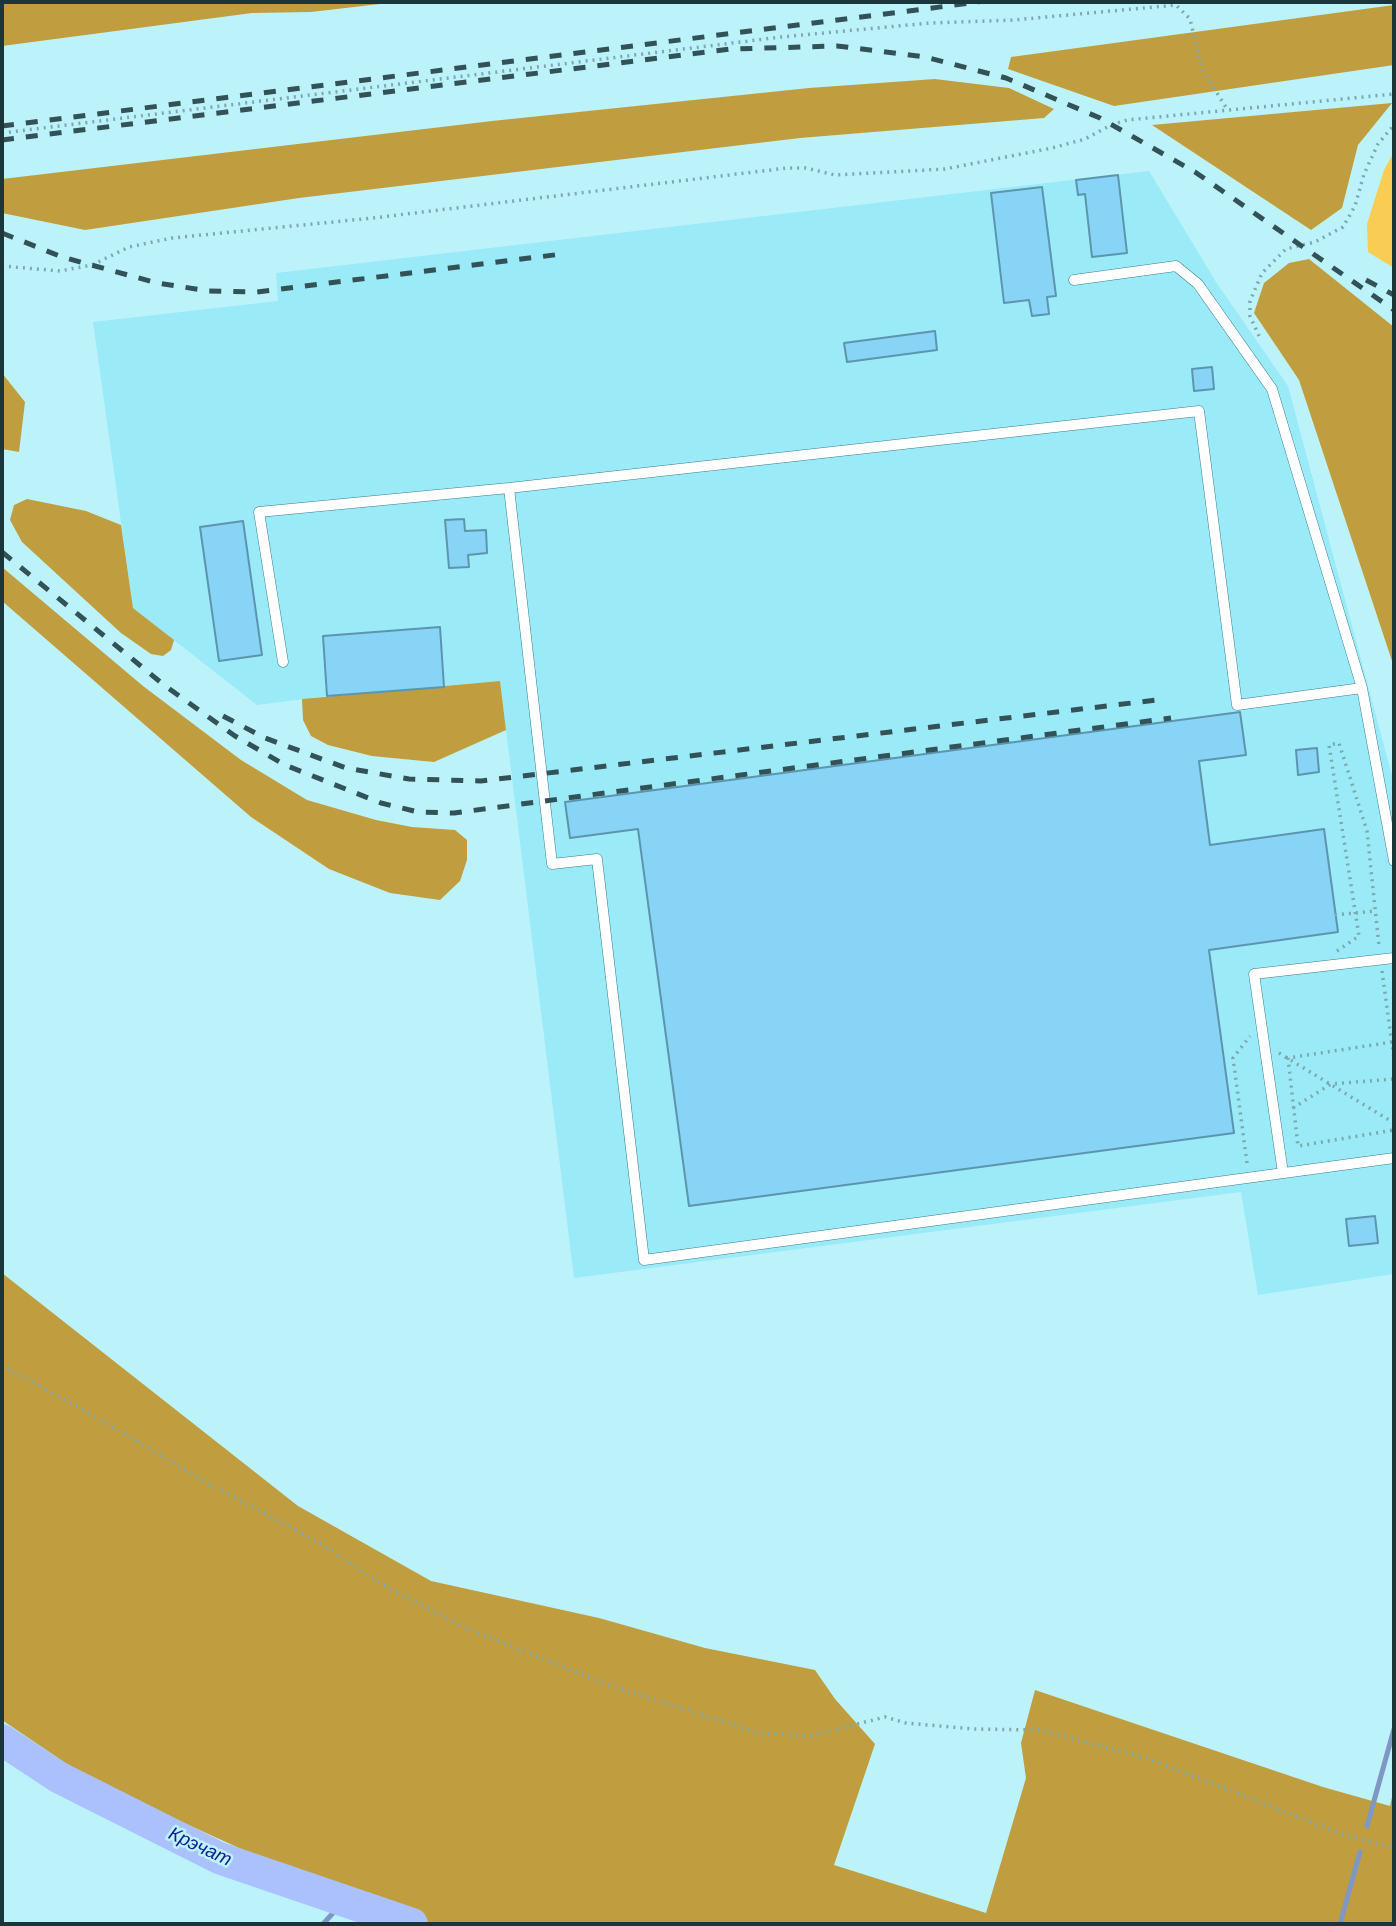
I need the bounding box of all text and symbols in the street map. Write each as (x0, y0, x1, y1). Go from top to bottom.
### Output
water label: Крэчат (165, 1822, 235, 1872)

